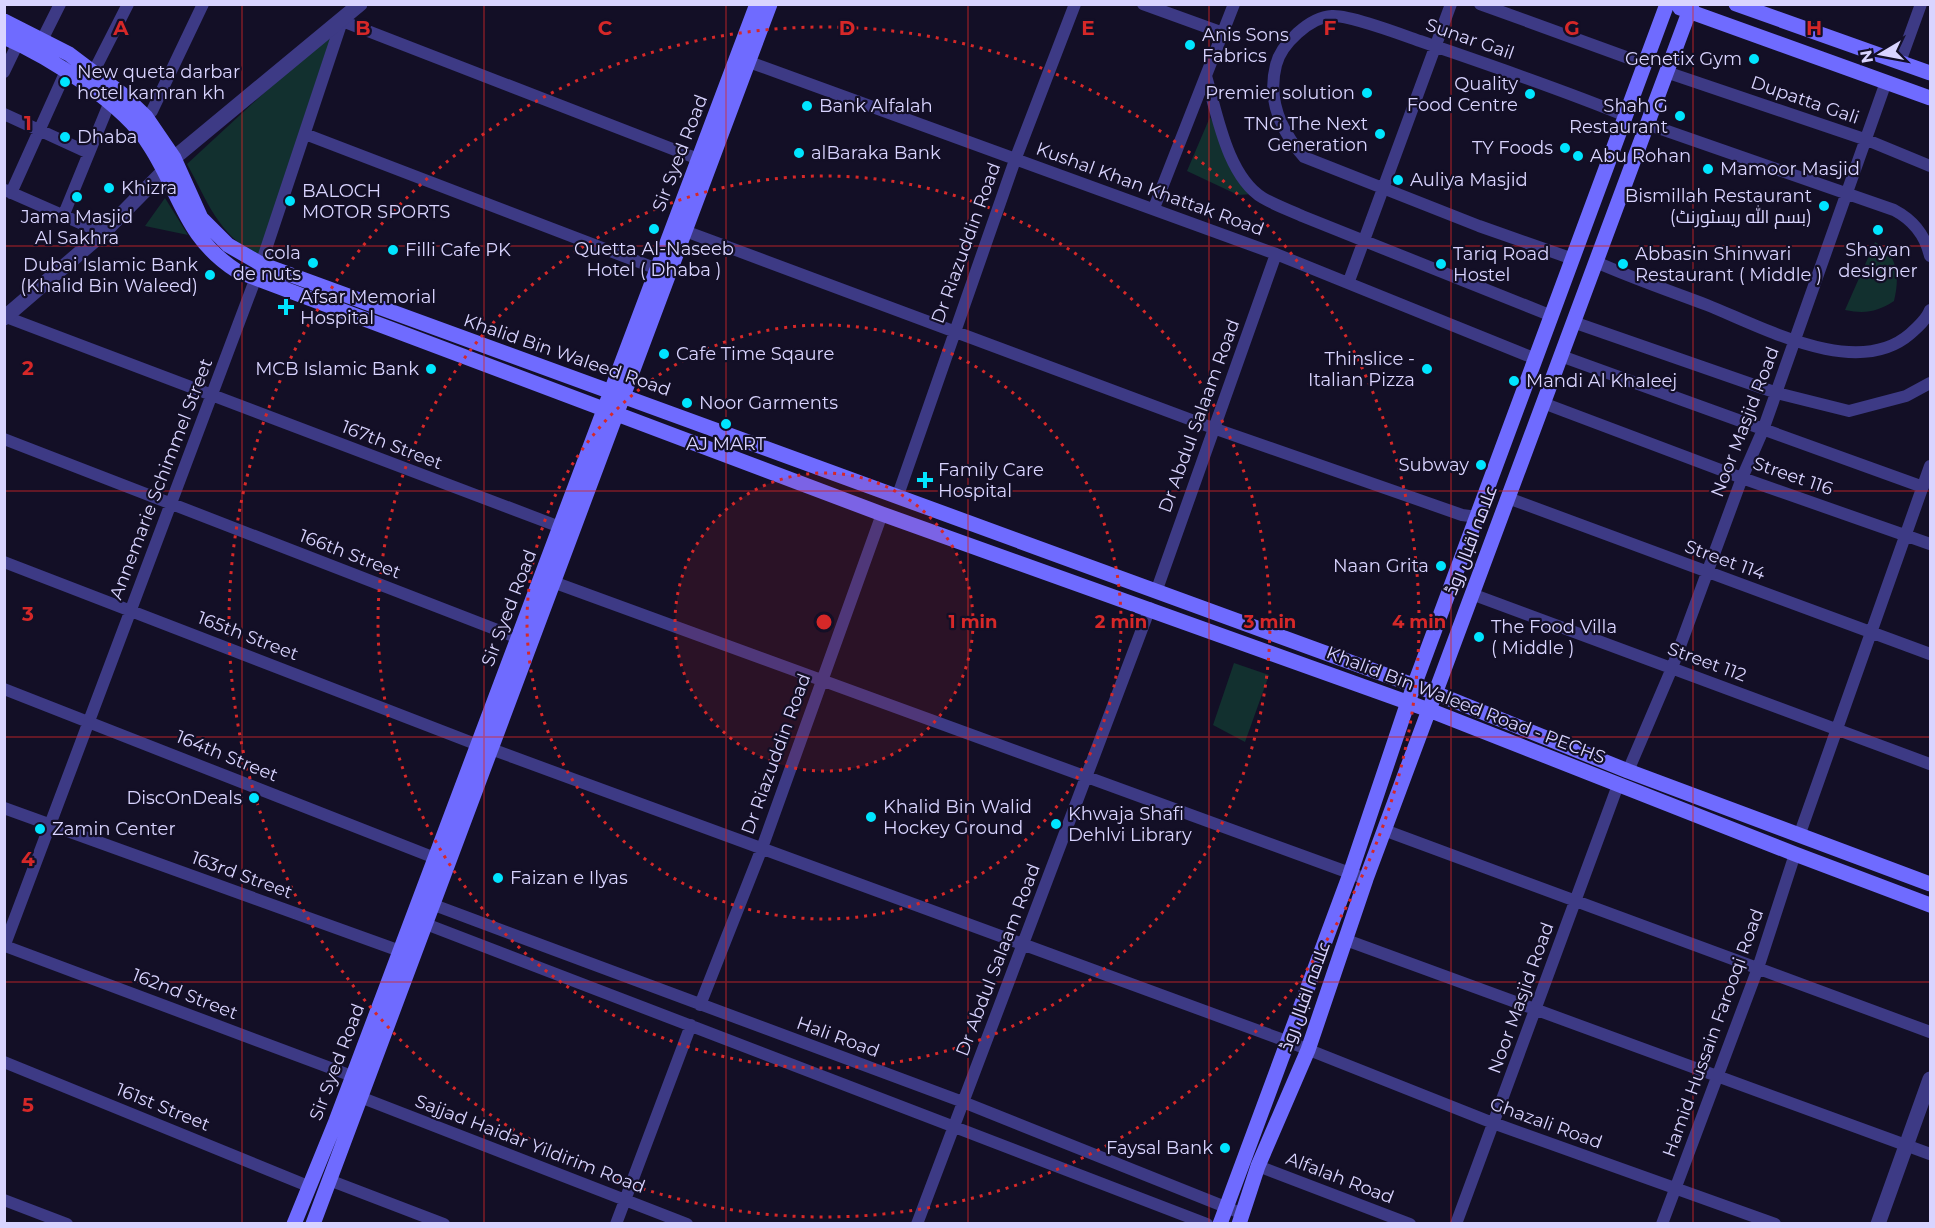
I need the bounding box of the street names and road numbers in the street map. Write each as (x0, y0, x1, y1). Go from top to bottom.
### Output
street label: Sunar Gail (1423, 14, 1517, 64)
street label: Dupatta Gali (1748, 71, 1862, 129)
street label: Sir Syed Road (648, 92, 712, 214)
street label: Kushal Khan Khattak Road (1033, 137, 1267, 241)
street label: Dr Riazuddin Road (927, 159, 1005, 327)
street label: Khalid Bin Waleed Road (461, 309, 673, 401)
street label: Dr Abdul Salaam Road (1154, 316, 1244, 516)
street label: Noor Masjid Road (1706, 344, 1784, 500)
street label: Annemarie Schimmel Street (105, 355, 217, 603)
street label: 167th Street (338, 416, 446, 474)
street label: Street 116 (1750, 452, 1836, 500)
street label: علامہ اقبال روڈ (1440, 482, 1502, 598)
street label: 166th Street (296, 525, 404, 583)
street label: Street 114 (1682, 535, 1768, 585)
street label: Sir Syed Road (477, 547, 541, 669)
street label: 165th Street (194, 607, 302, 665)
street label: Street 112 (1665, 638, 1749, 686)
street label: Khalid Bin Waleed Road - PECHS (1323, 641, 1609, 769)
street label: Dr Riazuddin Road (737, 670, 815, 838)
street label: 164th Street (173, 726, 281, 786)
street label: 163rd Street (188, 847, 296, 903)
street label: Dr Abdul Salaam Road (951, 861, 1045, 1059)
street label: Hamid Hussain Farooqi Road (1658, 906, 1768, 1160)
street label: Noor Masjid Road (1483, 919, 1559, 1077)
street label: علامہ اقبال روڈ (1275, 938, 1335, 1054)
street label: 162nd Street (129, 964, 241, 1024)
street label: Sir Syed Road (305, 1001, 369, 1123)
street label: Hali Road (793, 1012, 883, 1062)
street label: 161st Street (113, 1078, 213, 1136)
street label: Sajjad Haidar Yildirim Road (412, 1090, 648, 1198)
street label: Ghazali Road (1487, 1092, 1605, 1154)
street label: Alfalah Road (1283, 1147, 1397, 1209)

